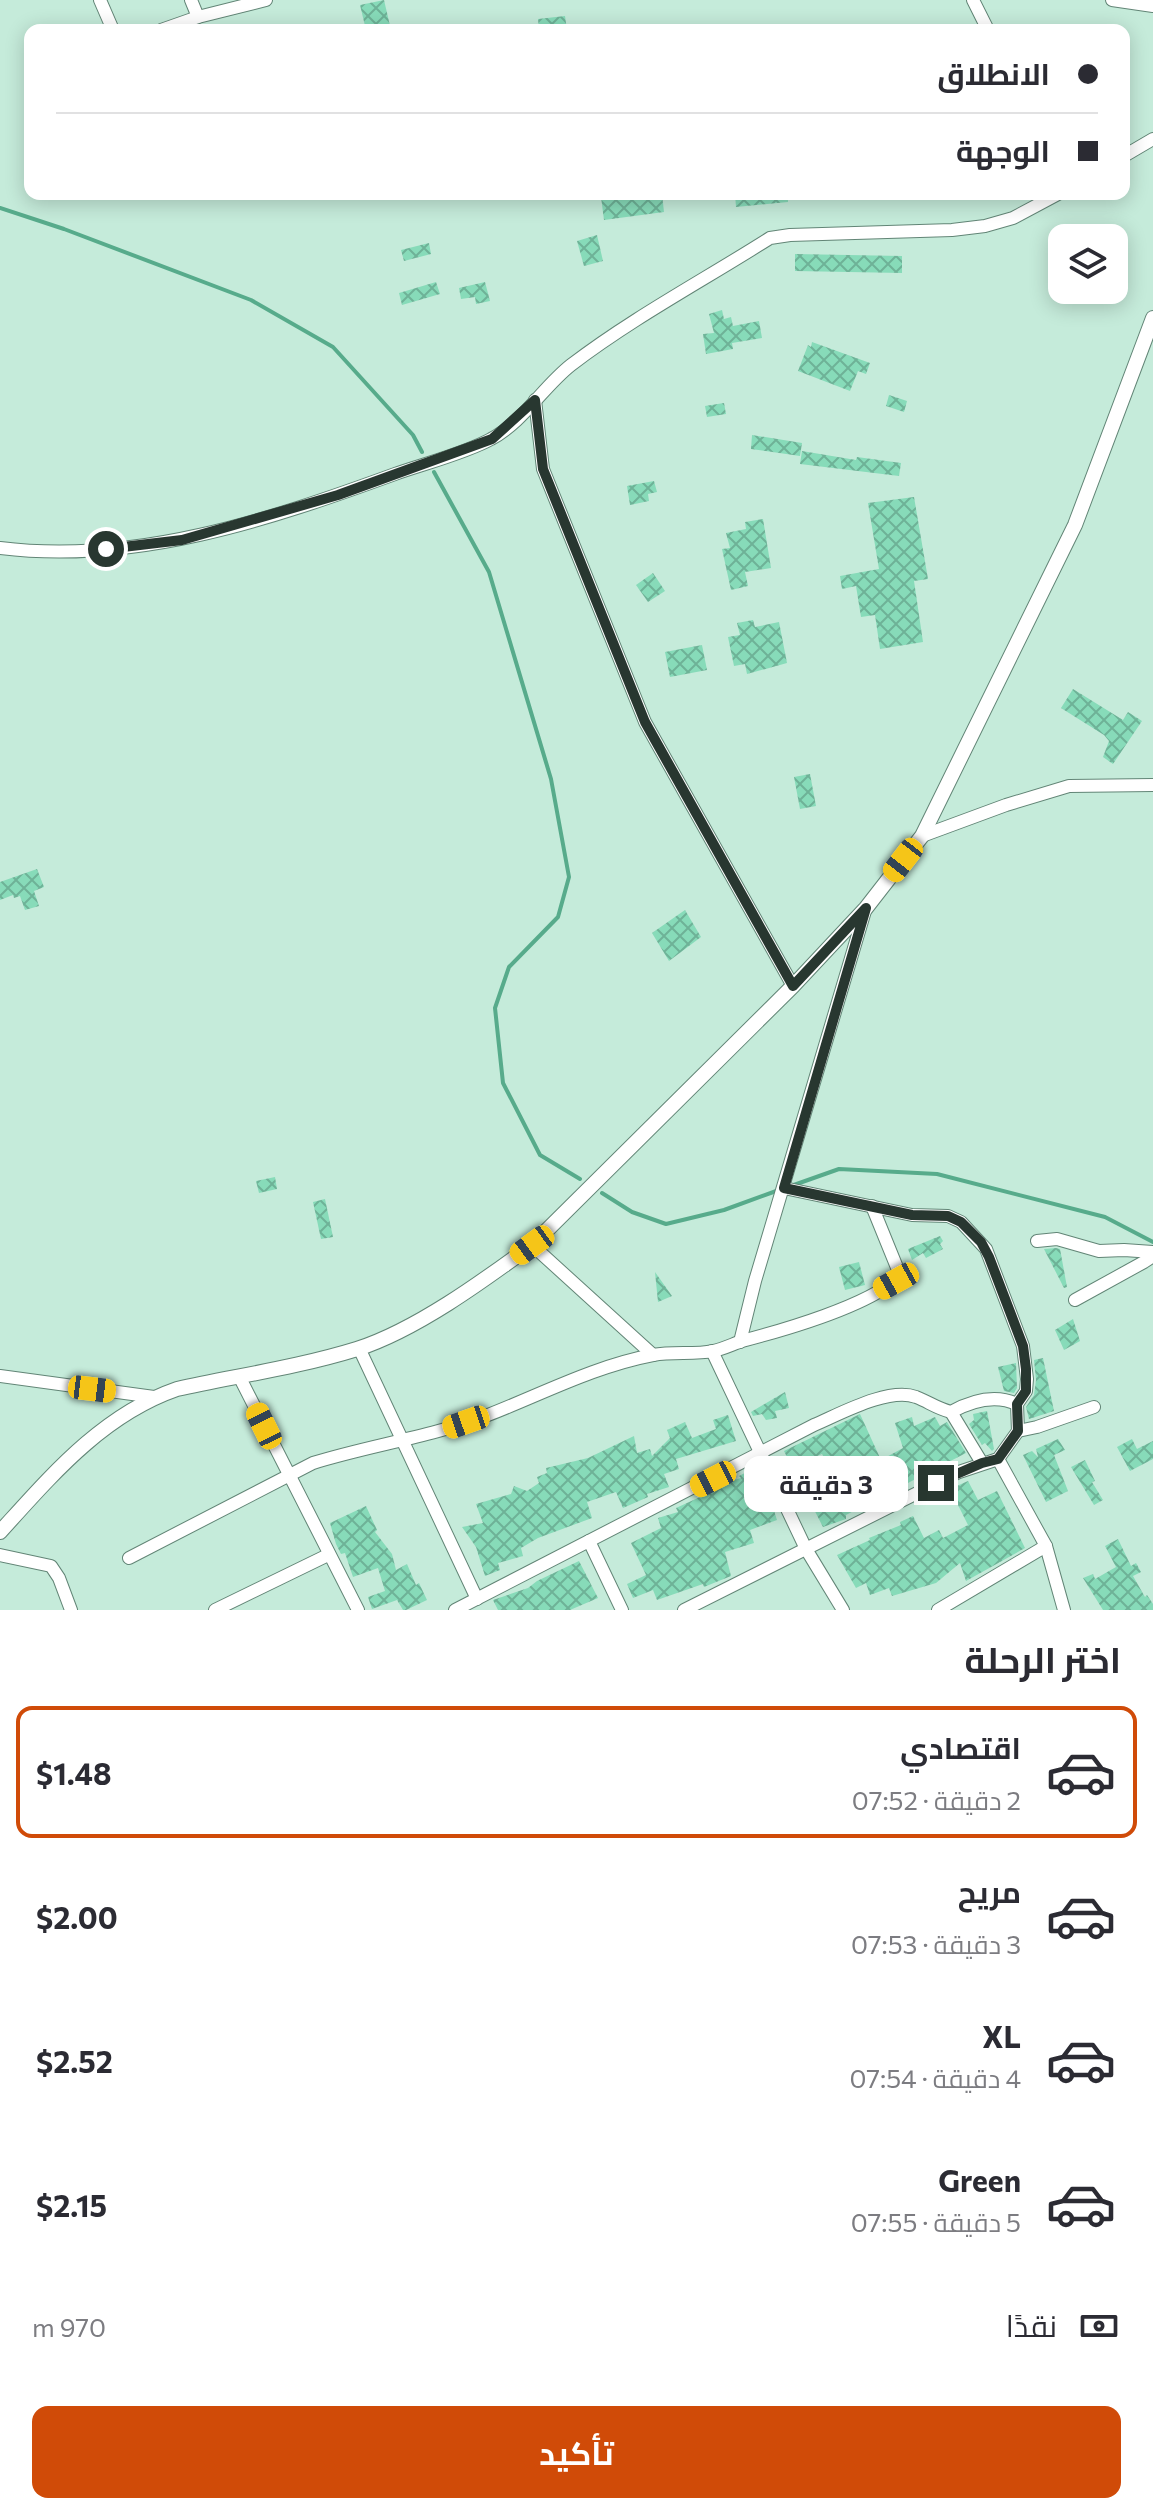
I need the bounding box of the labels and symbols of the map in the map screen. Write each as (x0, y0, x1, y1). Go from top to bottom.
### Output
route start (88, 531, 124, 567)
car (879, 834, 927, 886)
car (506, 1221, 558, 1269)
car (869, 1259, 923, 1303)
car (67, 1374, 117, 1404)
car (243, 1399, 285, 1453)
car (439, 1403, 493, 1441)
callout: 3 دقيقة (744, 1455, 908, 1511)
car (686, 1457, 740, 1501)
route end (918, 1465, 954, 1501)

